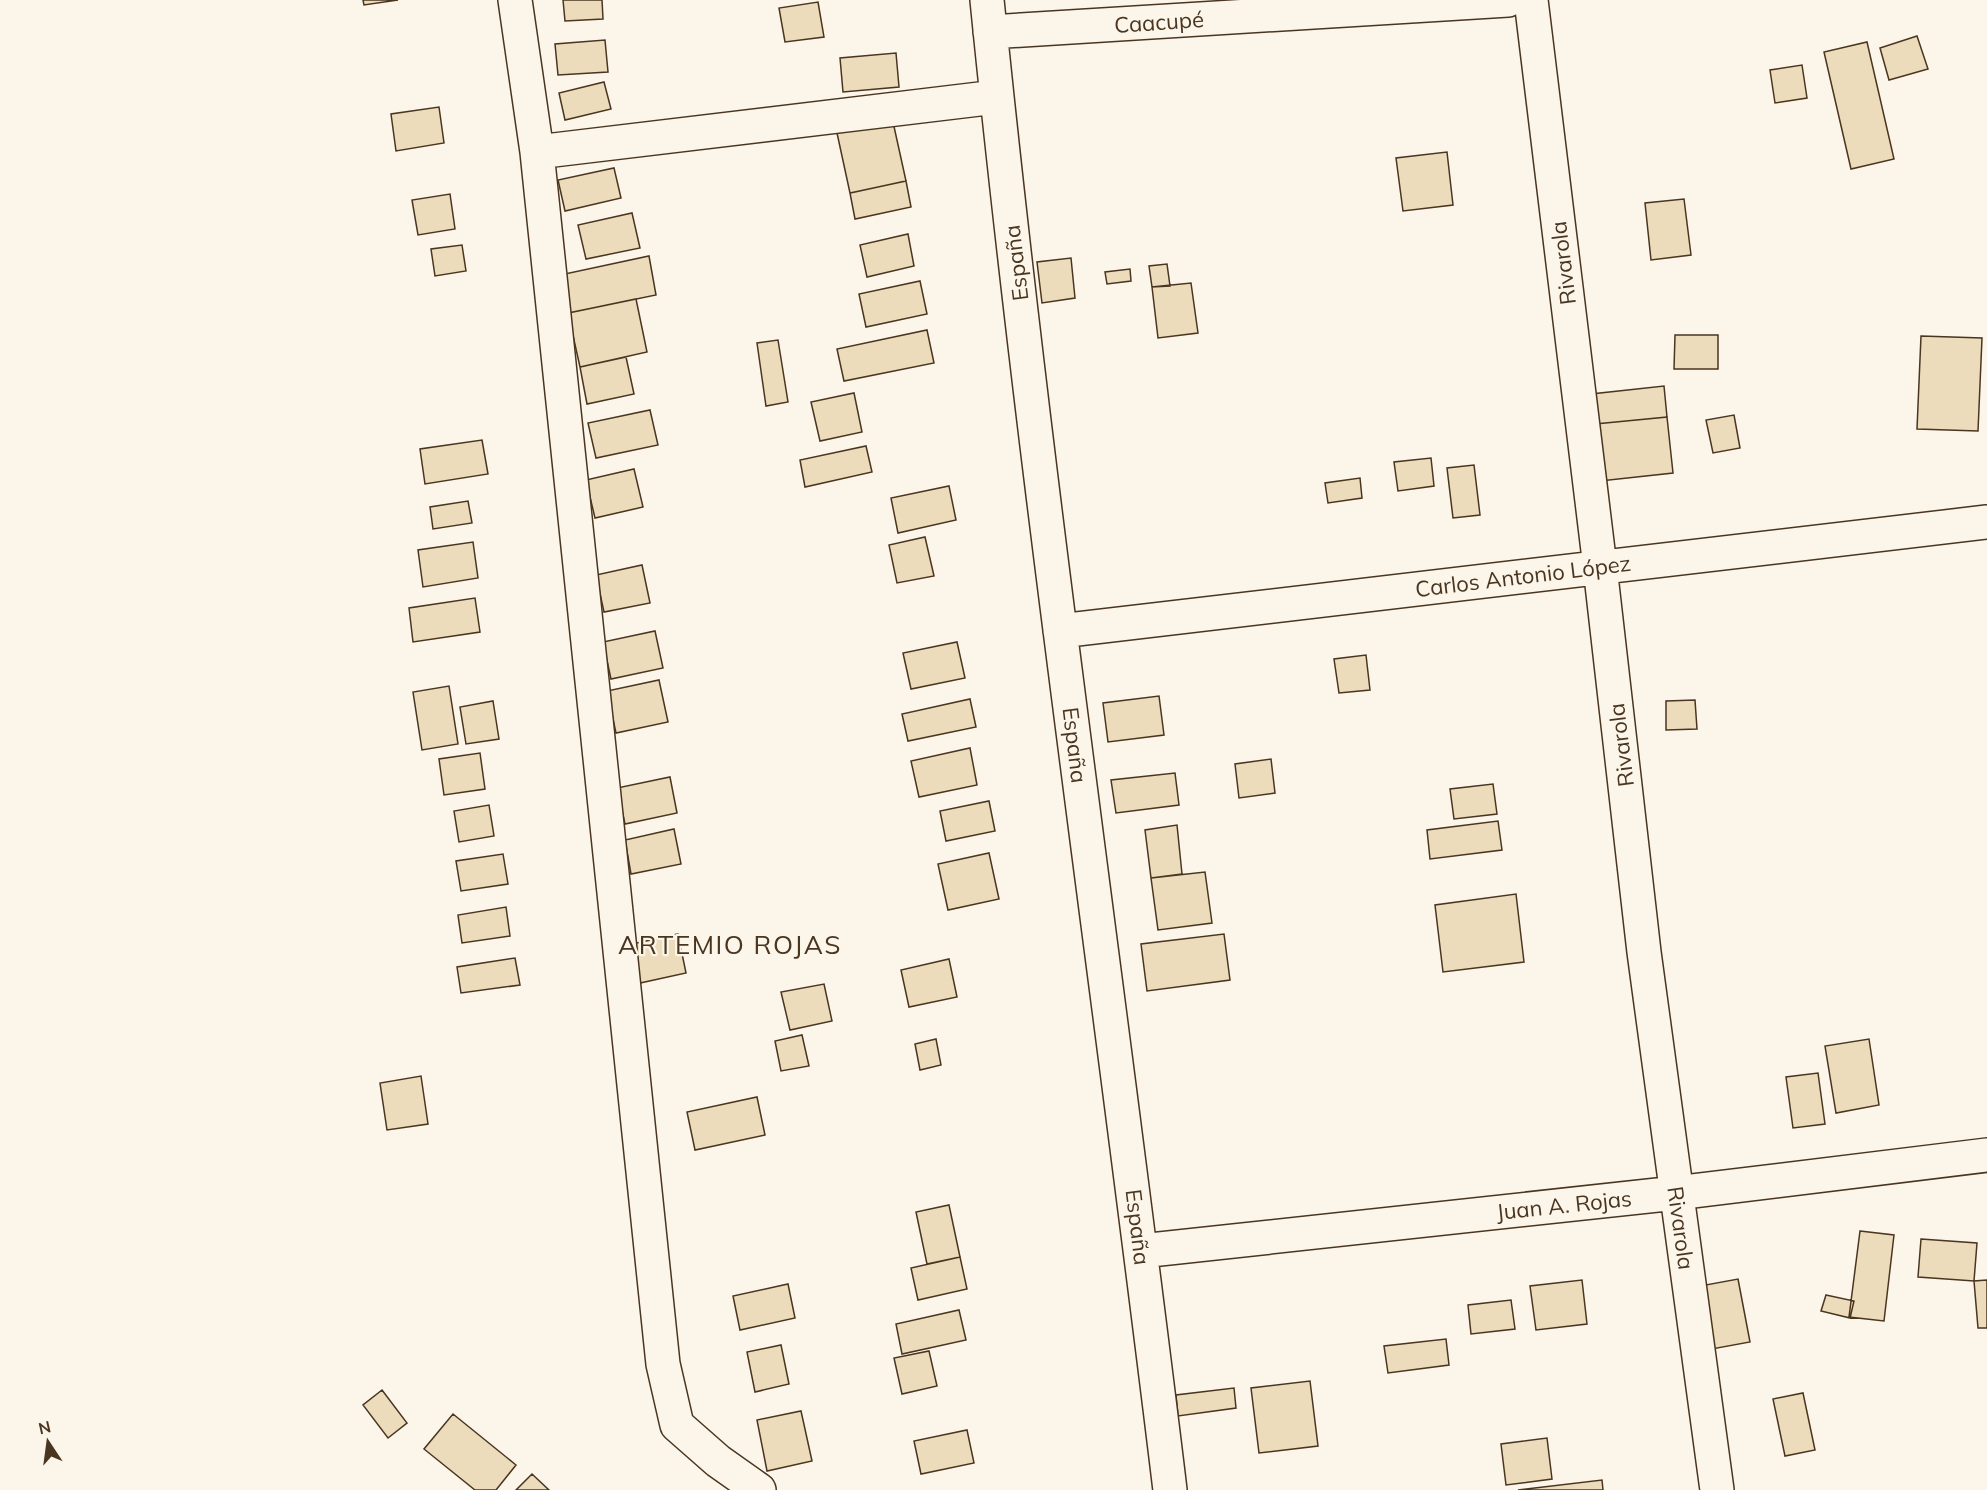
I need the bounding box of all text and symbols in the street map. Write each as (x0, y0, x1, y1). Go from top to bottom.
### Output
street label: Caacupé (1113, 5, 1205, 39)
street label: Rivarola (1544, 220, 1582, 306)
street label: España (997, 223, 1035, 303)
street label: Carlos Antonio López (1414, 549, 1632, 603)
street label: Rivarola (1602, 702, 1640, 788)
street label: España (1056, 705, 1094, 785)
district label: ARTEMIO ROJAS (618, 928, 842, 961)
street label: Juan A. Rojas (1495, 1184, 1633, 1226)
street label: Rivarola (1661, 1184, 1701, 1272)
street label: España (1119, 1187, 1157, 1267)
north arrow (18, 1412, 78, 1472)
text: N (36, 1416, 53, 1438)

